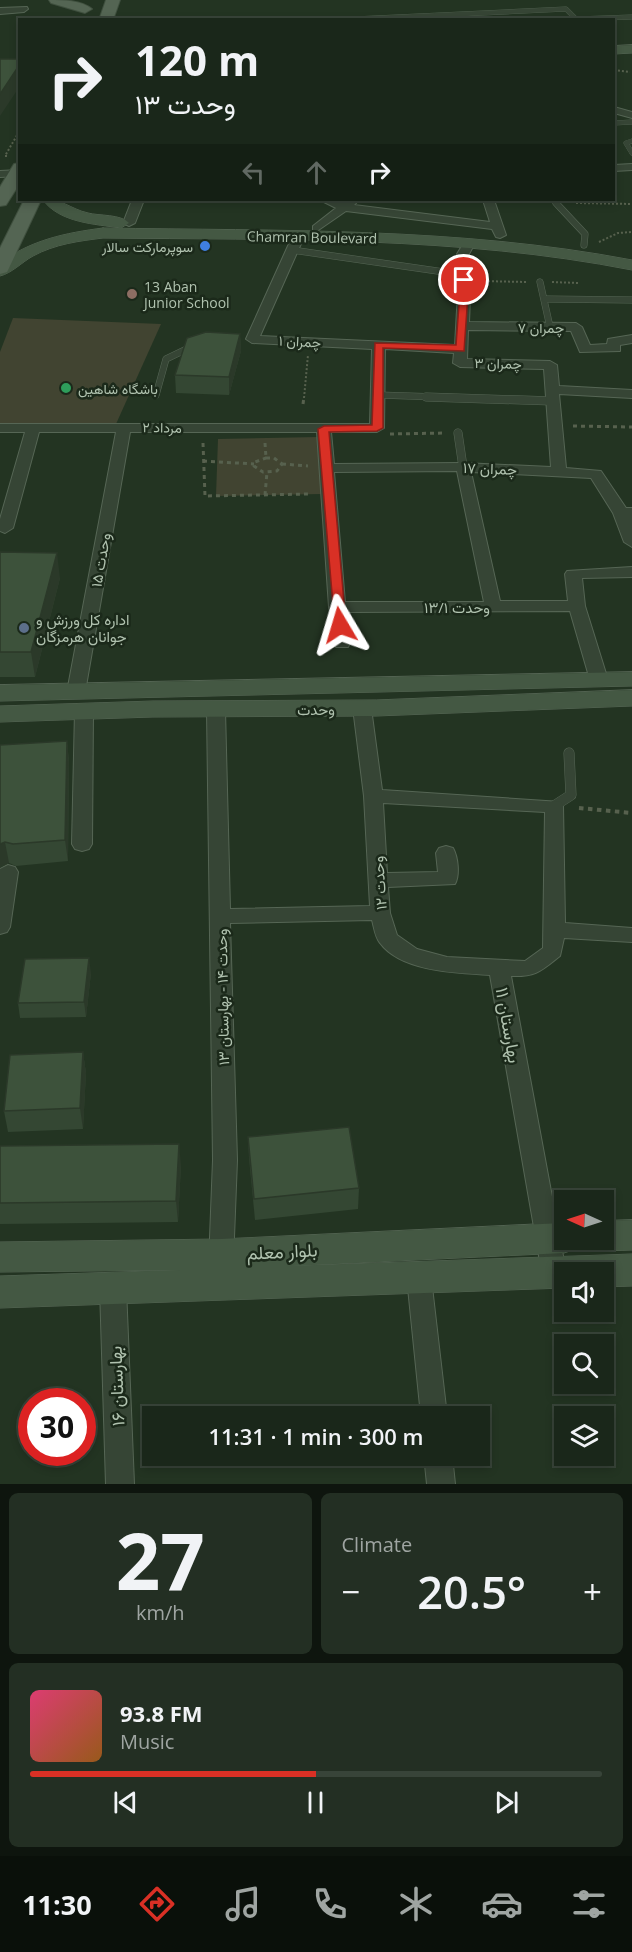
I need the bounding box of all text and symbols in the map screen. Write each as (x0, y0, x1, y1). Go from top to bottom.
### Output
text: 120 m (135, 31, 259, 88)
icon: right (36, 42, 114, 120)
text: وحدت ۱۳ (135, 85, 236, 122)
icon: left (237, 156, 270, 189)
icon: ahead (300, 156, 333, 189)
icon: right (363, 156, 396, 189)
street label: Chamran Boulevard (247, 226, 377, 248)
place label: سوپرمارکت سالار (101, 237, 193, 257)
marker: سوپرمارکت سالار (198, 239, 212, 253)
pin (438, 254, 489, 305)
icon: arrive (447, 263, 480, 296)
place label: 13 Aban Junior School (142, 277, 230, 312)
marker: 13 Aban Junior School (125, 287, 139, 301)
street label: چمران ۷ (518, 318, 564, 338)
street label: چمران ۱ (278, 330, 322, 353)
street label: چمران ۳ (474, 353, 522, 374)
place label: باشگاه شاهین (78, 379, 158, 398)
marker: باشگاه شاهین (59, 381, 73, 395)
street label: مرداد ۲ (142, 417, 182, 437)
street label: چمران ۱۷ (463, 457, 517, 480)
street label: وحدت ۱۵ (85, 531, 115, 589)
position arrow (308, 593, 372, 657)
street label: وحدت ۱۳/۱ (424, 597, 490, 617)
place label: اداره کل ورزش و جوانان هرمزگان (36, 609, 129, 646)
marker: اداره کل ورزش و جوانان هرمزگان (17, 621, 31, 635)
street label: وحدت (297, 699, 335, 719)
street label: وحدت ۱۲ (367, 855, 391, 911)
street label: وحدت ۱۴ - بهارستان ۱۳ (211, 928, 233, 1066)
street label: بهارستان ۱۱ (491, 985, 527, 1065)
north arrow (554, 1190, 614, 1250)
map controls (554, 1190, 614, 1466)
street label: بلوار معلم (246, 1237, 318, 1266)
button: sound (554, 1262, 614, 1322)
button: search (554, 1334, 614, 1394)
street label: بهارستان ۱۶ (103, 1345, 129, 1427)
speed limit sign: 30 (18, 1388, 96, 1466)
button: layers (554, 1406, 614, 1466)
text: 11:31 · 1 min · 300 m (208, 1421, 424, 1451)
text: 27 (116, 1507, 205, 1613)
text: Climate (342, 1531, 412, 1558)
text: 20.5° (417, 1561, 526, 1622)
text: − (342, 1569, 360, 1614)
text: + (583, 1569, 602, 1614)
text: km/h (136, 1599, 185, 1626)
text: 93.8 FM (120, 1698, 203, 1728)
text: Music (120, 1728, 174, 1755)
icon: previous (109, 1786, 142, 1819)
icon: pause (299, 1786, 332, 1819)
icon: next (490, 1786, 523, 1819)
icon: directions (136, 1883, 178, 1925)
icon: music (222, 1883, 264, 1925)
icon: phone (309, 1883, 351, 1925)
icon: climate (395, 1883, 437, 1925)
icon: car (481, 1883, 523, 1925)
icon: filters (568, 1883, 610, 1925)
text: 11:30 (22, 1886, 92, 1923)

